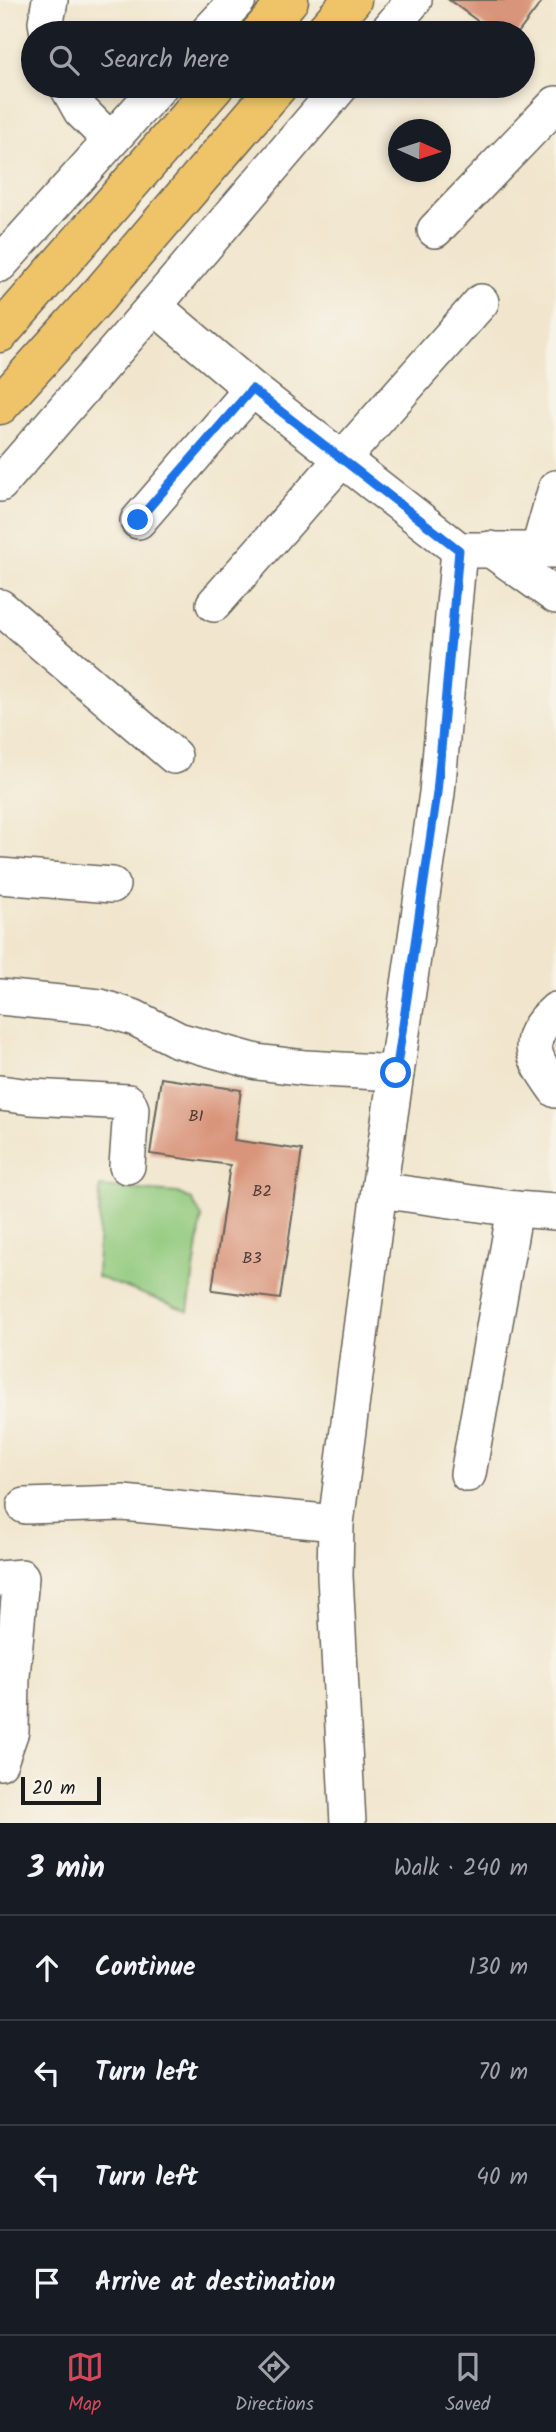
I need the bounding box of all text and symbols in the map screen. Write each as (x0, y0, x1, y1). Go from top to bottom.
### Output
search box (21, 21, 535, 98)
text: Search here (101, 39, 229, 81)
icon: search (45, 41, 83, 79)
north arrow (388, 119, 451, 182)
route end (122, 504, 153, 535)
route start (380, 1057, 411, 1088)
house number: B1 (188, 1104, 204, 1129)
house number: B2 (252, 1179, 272, 1204)
house number: B3 (242, 1246, 262, 1271)
scale bar (21, 1774, 102, 1806)
text: 20 m (32, 1774, 75, 1804)
text: 3 min (28, 1845, 105, 1893)
text: Walk · 240 m (394, 1851, 528, 1887)
text: Continue (95, 1947, 196, 1989)
icon: ahead (28, 1949, 66, 1987)
text: 130 m (469, 1950, 528, 1986)
text: Turn left (95, 2052, 198, 2094)
icon: left (28, 2054, 66, 2092)
text: 70 m (478, 2055, 528, 2091)
text: Turn left (95, 2157, 198, 2199)
icon: left (28, 2159, 66, 2197)
text: 40 m (476, 2160, 528, 2196)
text: Arrive at destination (95, 2262, 335, 2304)
icon: arrive (28, 2264, 66, 2302)
tab: Map (66, 2348, 104, 2420)
tab: Directions (235, 2348, 314, 2420)
tab: Saved (445, 2348, 490, 2420)

